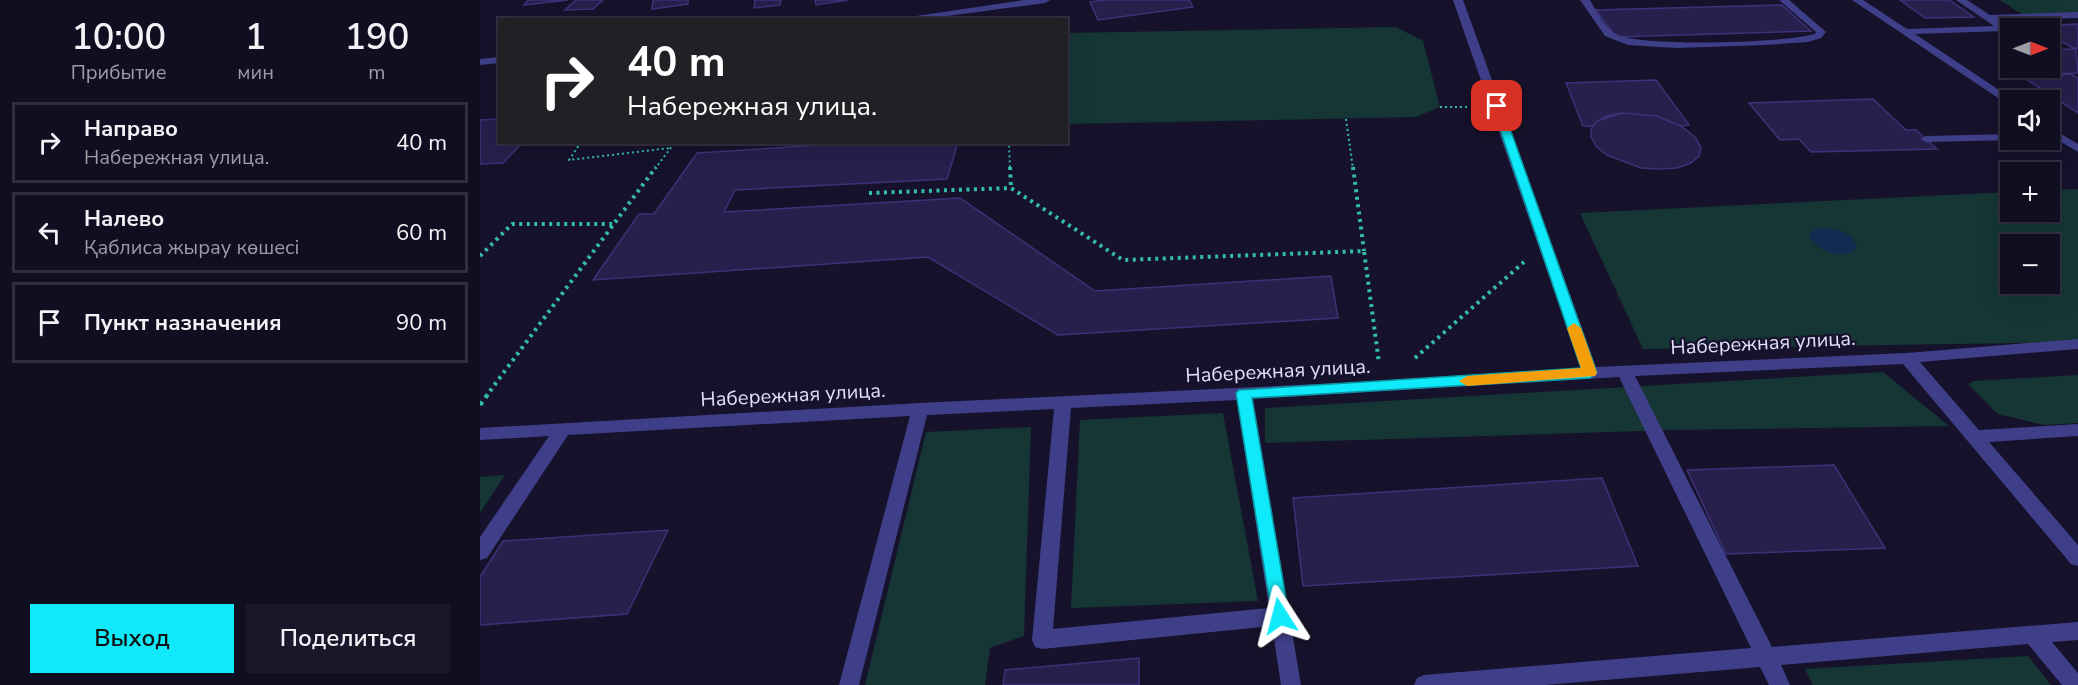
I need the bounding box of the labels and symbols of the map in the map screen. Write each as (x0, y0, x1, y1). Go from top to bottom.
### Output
north arrow (2000, 18, 2060, 78)
pin (1471, 80, 1522, 131)
street label: Набережная улица. (1670, 325, 1856, 361)
street label: Набережная улица. (1185, 353, 1371, 389)
street label: Набережная улица. (700, 377, 886, 413)
position arrow (1248, 584, 1312, 648)

